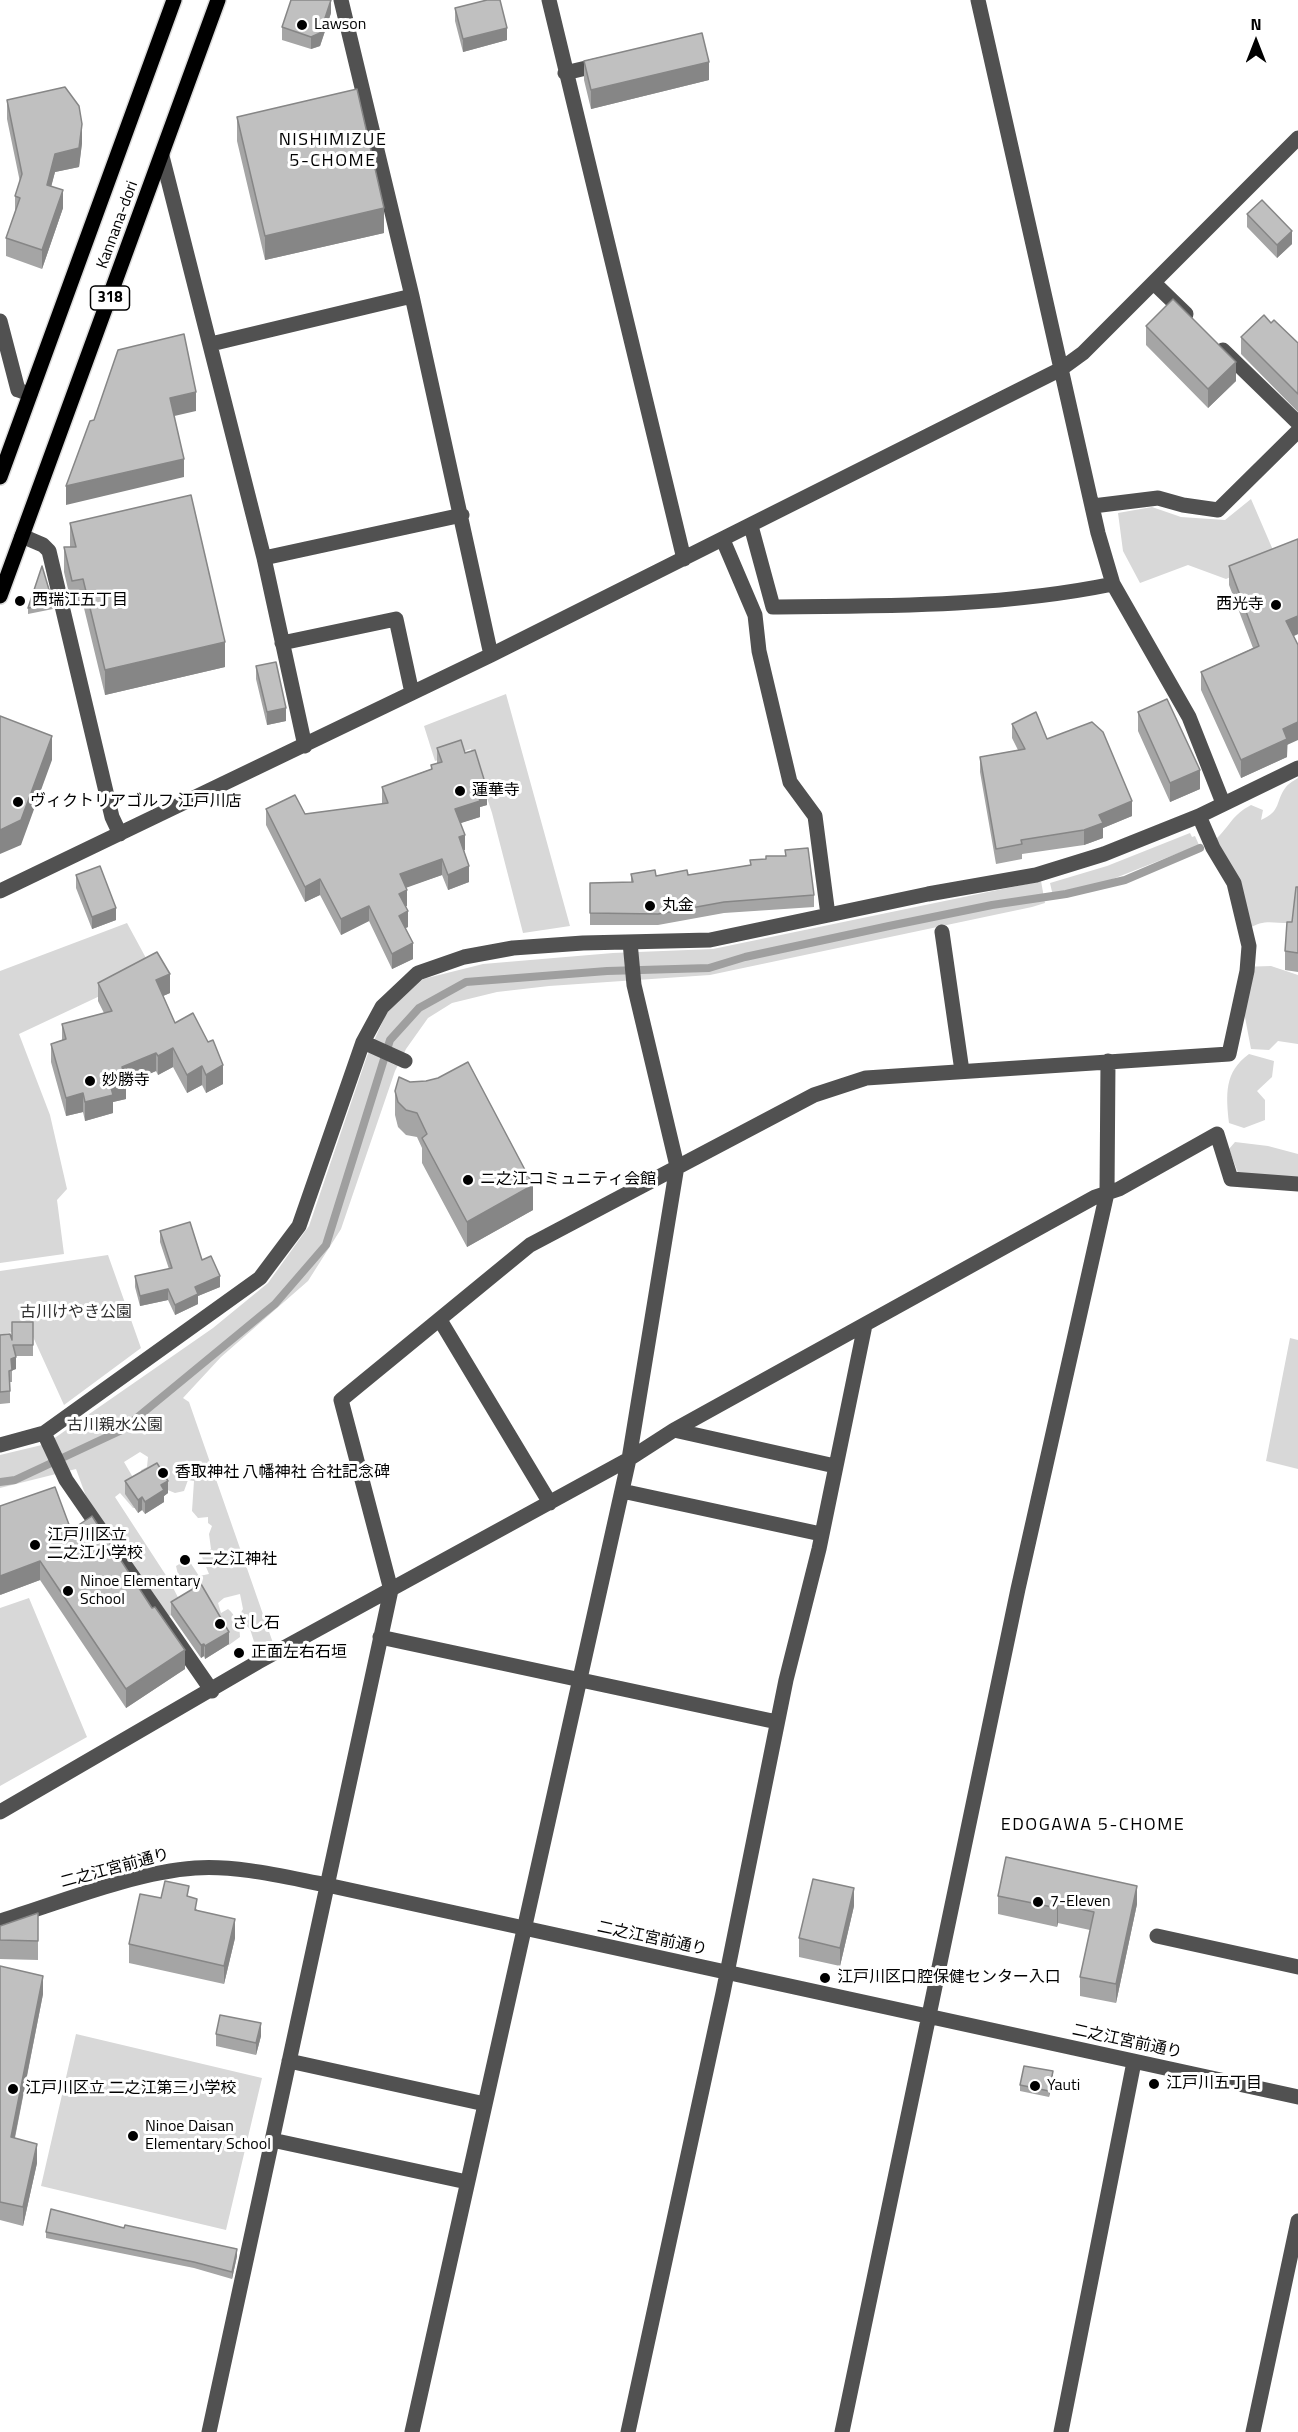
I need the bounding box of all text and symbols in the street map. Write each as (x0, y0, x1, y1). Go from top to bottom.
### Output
north arrow (1226, 12, 1286, 72)
text: N (1250, 12, 1262, 36)
place label: Lawson (314, 15, 366, 35)
marker: Lawson (295, 18, 309, 32)
district label: NISHIMIZUE 5-CHOME (279, 130, 387, 172)
street label: Kannana-dori (93, 179, 143, 271)
road number: 318 (90, 286, 130, 310)
place label: 西瑞江五丁目 (32, 591, 128, 611)
marker: 西瑞江五丁目 (13, 594, 27, 608)
place label: 西光寺 (1216, 595, 1264, 615)
marker: 西光寺 (1269, 598, 1283, 612)
place label: 蓮華寺 (472, 781, 520, 801)
marker: 蓮華寺 (453, 784, 467, 798)
place label: ヴィクトリアゴルフ 江戸川店 (30, 792, 242, 812)
marker: ヴィクトリアゴルフ 江戸川店 (11, 795, 25, 809)
place label: 丸金 (662, 896, 694, 916)
marker: 丸金 (643, 899, 657, 913)
place label: 妙勝寺 (102, 1071, 150, 1091)
marker: 妙勝寺 (83, 1074, 97, 1088)
place label: ニ之江コミュニティ会館 (480, 1170, 656, 1190)
marker: ニ之江コミュニティ会館 (461, 1173, 475, 1187)
park label: 古川けやき公園 (20, 1303, 132, 1323)
park label: 古川親水公園 (67, 1416, 163, 1436)
place label: 香取神社 八幡神社 合社記念碑 (175, 1463, 390, 1483)
marker: 香取神社 八幡神社 合社記念碑 (156, 1466, 170, 1480)
place label: 江戸川区立 二之江小学校 (47, 1526, 143, 1564)
marker: 江戸川区立 二之江小学校 (28, 1538, 42, 1552)
place label: 二之江神社 (197, 1550, 277, 1570)
marker: 二之江神社 (178, 1553, 192, 1567)
place label: Ninoe Elementary School (80, 1572, 200, 1610)
marker: Ninoe Elementary School (61, 1584, 75, 1598)
place label: さし石 (232, 1614, 280, 1634)
marker: さし石 (213, 1617, 227, 1631)
place label: 正面左右石垣 (251, 1643, 347, 1663)
marker: 正面左右石垣 (232, 1646, 246, 1660)
district label: EDOGAWA 5-CHOME (1001, 1815, 1185, 1837)
street label: 二之江宮前通り (58, 1845, 172, 1893)
place label: 7-Eleven (1050, 1892, 1111, 1912)
marker: 7-Eleven (1031, 1895, 1045, 1909)
street label: 二之江宮前通り (595, 1918, 709, 1960)
place label: 江戸川区口腔保健センター入口 (837, 1968, 1061, 1988)
marker: 江戸川区口腔保健センター入口 (818, 1971, 832, 1985)
street label: 二之江宮前通り (1070, 2021, 1184, 2063)
place label: 江戸川五丁目 (1166, 2074, 1262, 2094)
place label: Yauti (1047, 2076, 1080, 2096)
marker: 江戸川五丁目 (1147, 2077, 1161, 2091)
place label: 江戸川区立 二之江第三小学校 (25, 2079, 237, 2099)
marker: Yauti (1028, 2079, 1042, 2093)
marker: 江戸川区立 二之江第三小学校 (6, 2082, 20, 2096)
place label: Ninoe Daisan Elementary School (145, 2117, 271, 2155)
marker: Ninoe Daisan Elementary School (126, 2129, 140, 2143)

